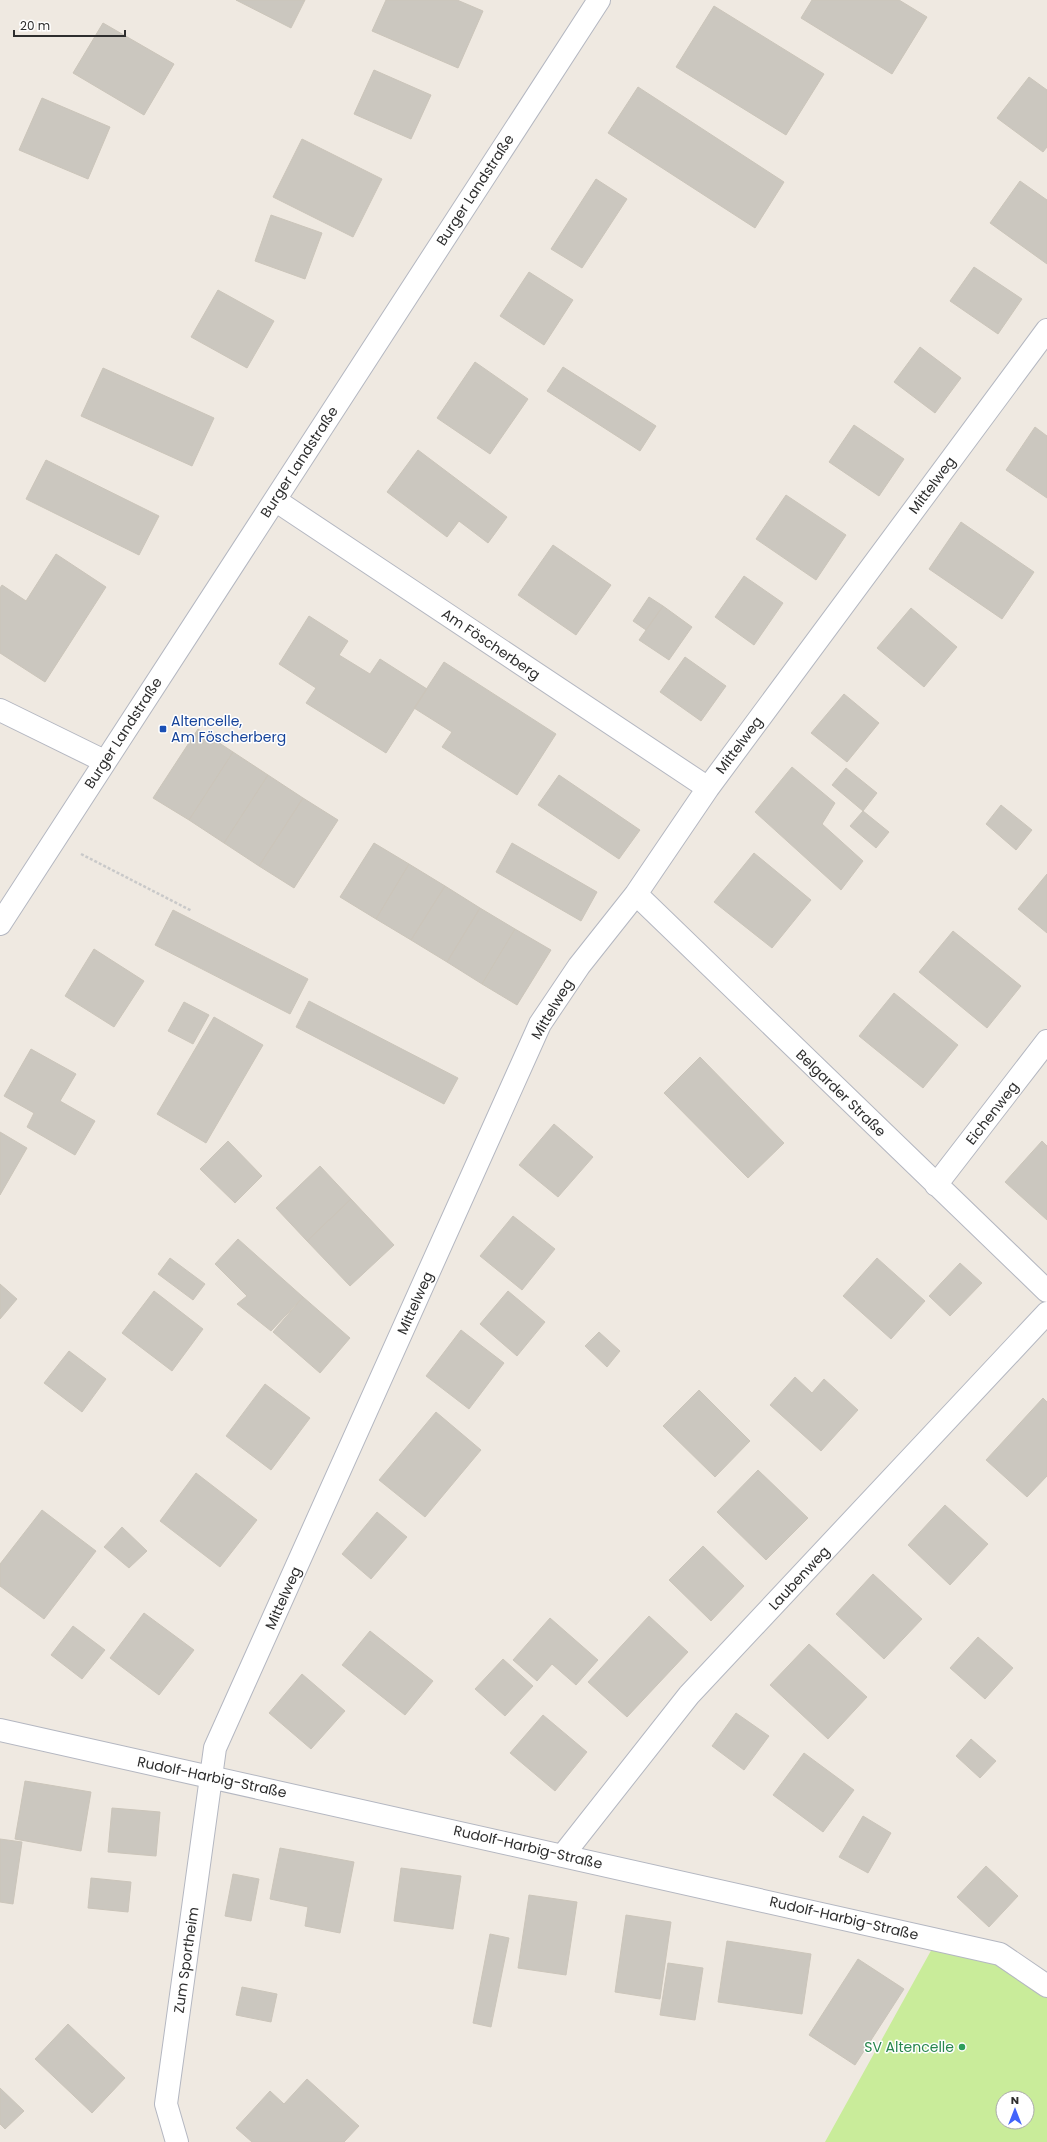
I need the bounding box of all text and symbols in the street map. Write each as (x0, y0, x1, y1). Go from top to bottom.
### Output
scale bar (14, 12, 125, 38)
text: 20 m (20, 17, 50, 34)
street label: Burger Landstraße (431, 130, 519, 250)
street label: Burger Landstraße (255, 402, 343, 522)
street label: Mittelweg (904, 452, 960, 518)
street label: Am Föscherberg (438, 604, 544, 684)
street label: Burger Landstraße (79, 673, 167, 793)
place label: Altencelle, Am Föscherberg (171, 711, 286, 747)
street label: Mittelweg (711, 712, 767, 778)
marker: Altencelle, Am Föscherberg (158, 724, 168, 734)
street label: Mittelweg (526, 975, 578, 1043)
street label: Belgarder Straße (792, 1045, 891, 1141)
street label: Eichenweg (961, 1077, 1023, 1149)
street label: Mittelweg (392, 1268, 438, 1338)
street label: Laubenweg (764, 1541, 834, 1615)
street label: Mittelweg (260, 1563, 306, 1633)
street label: Rudolf-Harbig-Straße (135, 1751, 289, 1803)
street label: Rudolf-Harbig-Straße (452, 1820, 605, 1874)
street label: Rudolf-Harbig-Straße (768, 1891, 921, 1945)
street label: Zum Sportheim (169, 1906, 203, 2014)
place label: SV Altencelle (864, 2037, 954, 2057)
marker: SV Altencelle (957, 2042, 967, 2052)
north arrow (995, 2090, 1035, 2130)
text: N (1011, 2092, 1019, 2108)

